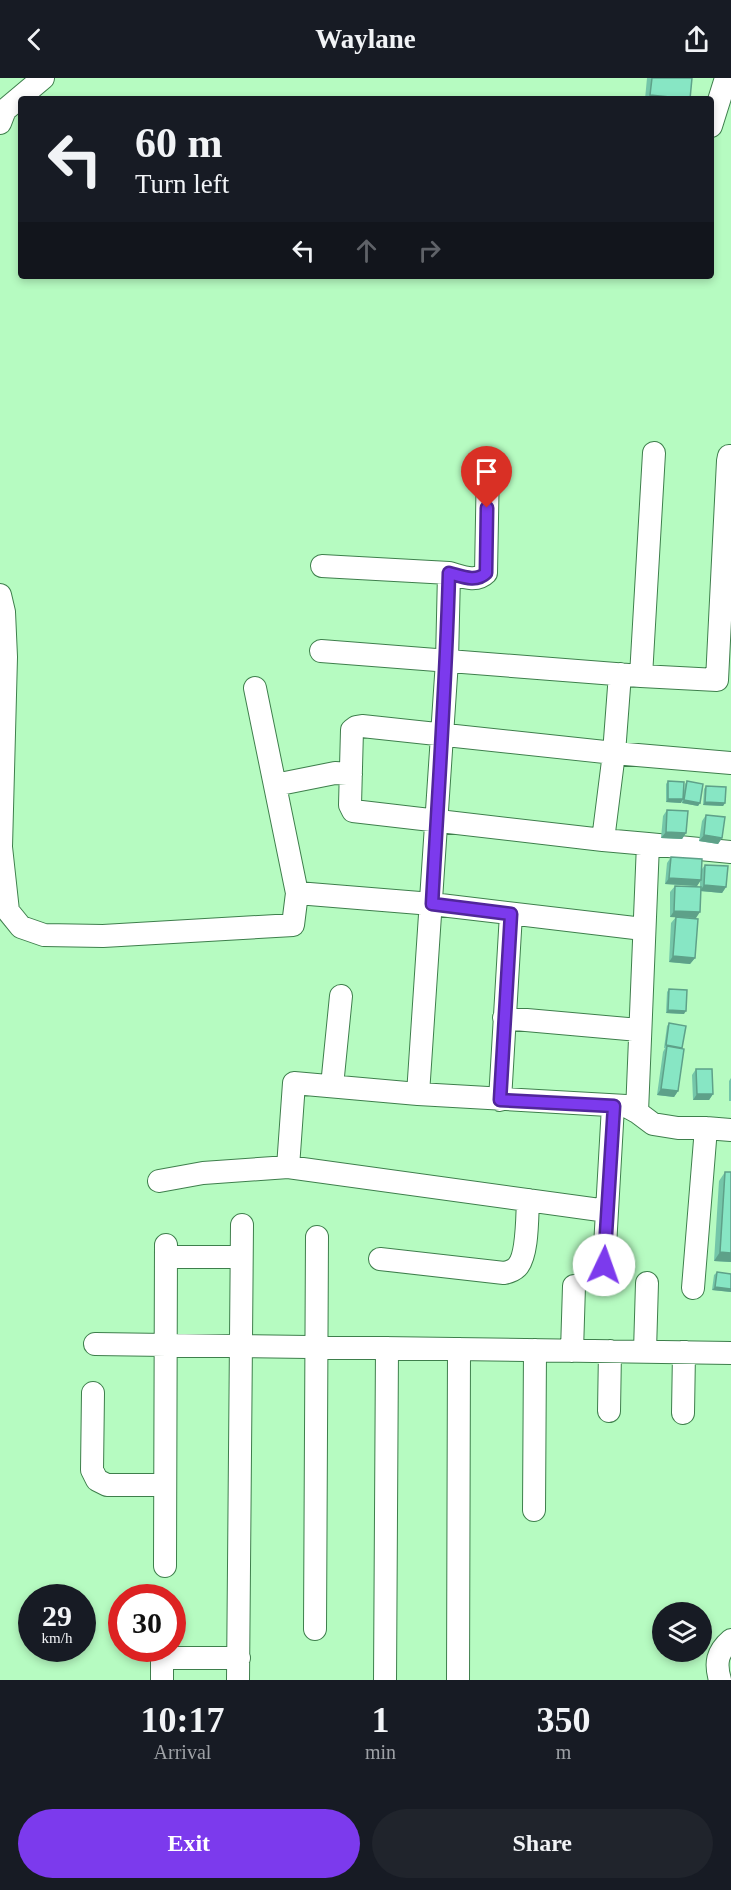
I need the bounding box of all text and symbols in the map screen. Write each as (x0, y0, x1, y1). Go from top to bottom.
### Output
icon: back (18, 23, 51, 56)
icon: share (680, 23, 713, 56)
text: Waylane (315, 24, 416, 54)
icon: left (36, 120, 114, 198)
text: 60 m (135, 120, 223, 166)
text: Turn left (135, 169, 229, 199)
icon: left (287, 234, 320, 267)
icon: ahead (350, 234, 383, 267)
icon: right (413, 234, 446, 267)
pin (461, 446, 512, 508)
icon: arrive (470, 455, 503, 488)
position arrow (572, 1233, 636, 1297)
speed limit sign: 30 (108, 1584, 186, 1662)
text: 29 (42, 1599, 72, 1632)
map controls (652, 1602, 712, 1662)
button: layers (652, 1602, 712, 1662)
text: km/h (42, 1630, 72, 1646)
text: 10:17 (140, 1700, 224, 1740)
text: 1 (372, 1700, 390, 1740)
text: 350 (537, 1700, 591, 1740)
text: Arrival (154, 1741, 211, 1763)
text: min (365, 1741, 396, 1763)
text: m (556, 1741, 571, 1763)
button: Exit (18, 1809, 360, 1878)
button: Share (372, 1809, 713, 1878)

